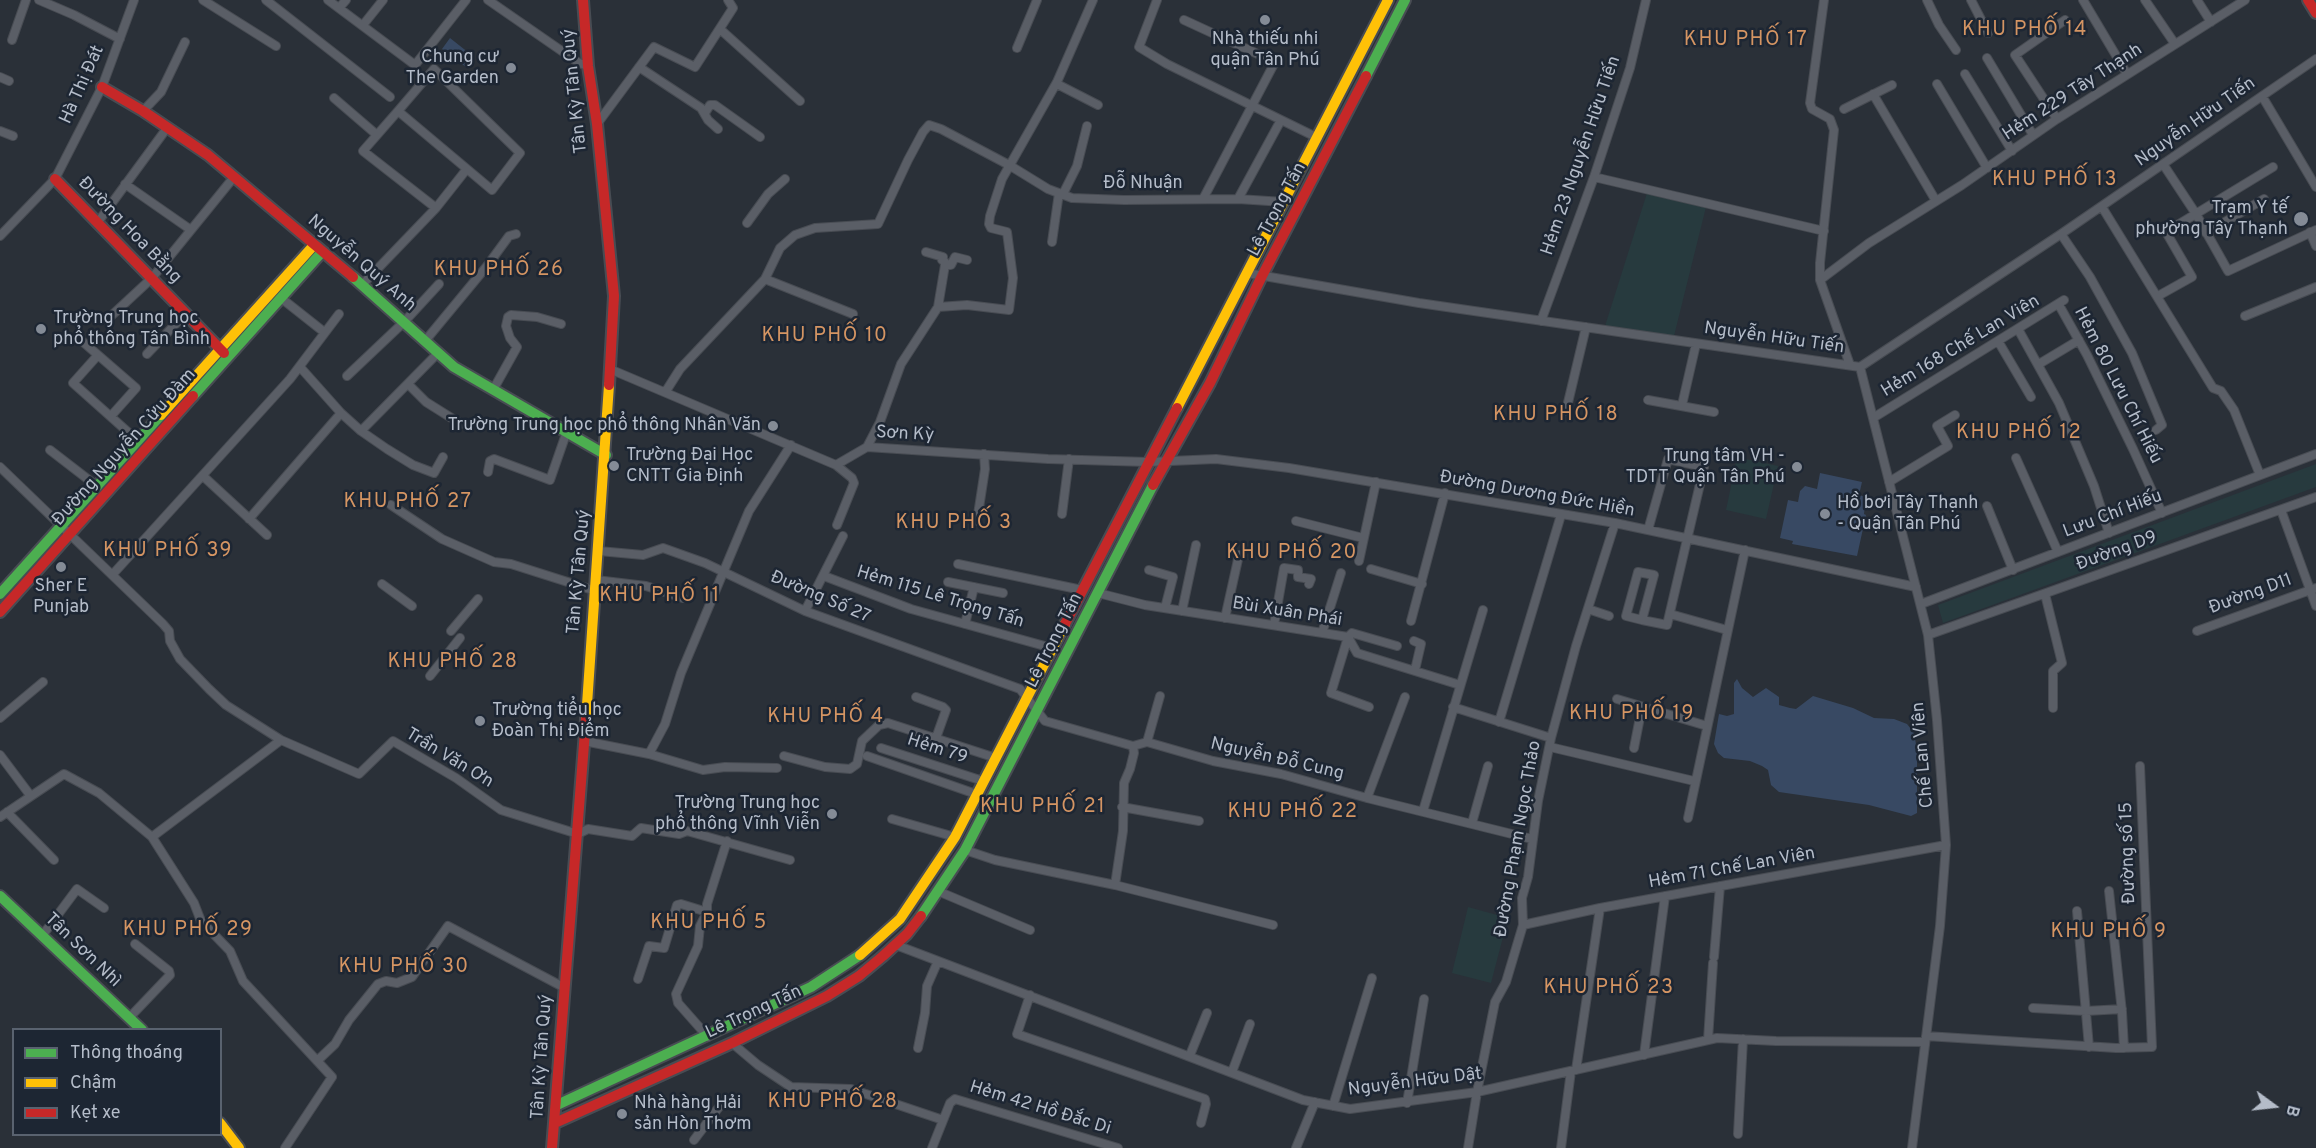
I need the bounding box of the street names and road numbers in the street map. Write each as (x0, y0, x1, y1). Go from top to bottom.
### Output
street label: Tân Kỳ Tân Quý (559, 28, 593, 154)
street label: Hẻm 229 Tây Thạnh (1999, 40, 2147, 146)
street label: Hà Thị Đát (56, 42, 110, 128)
street label: Hẻm 23 Nguyễn Hữu Tiến (1538, 53, 1626, 259)
street label: Nguyễn Hữu Tiến (2132, 74, 2260, 172)
street label: Lê Trọng Tấn (1244, 159, 1312, 261)
street label: Đường Hoa Bằng (73, 173, 185, 289)
street label: Đỗ Nhuận (1103, 173, 1183, 195)
street label: Nguyễn Quý Anh (302, 211, 420, 317)
street label: Hẻm 168 Chế Lan Viên (1878, 291, 2044, 403)
street label: Hẻm 80 Lưu Chí Hiếu (2068, 304, 2166, 468)
street label: Nguyễn Hữu Tiến (1702, 318, 1846, 360)
street label: Đường Nguyễn Cửu Đàm (49, 365, 201, 531)
street label: Sơn Kỳ (875, 423, 935, 447)
street label: Đường Dương Đức Hiền (1438, 467, 1636, 523)
street label: Lưu Chí Hiếu (2060, 486, 2166, 544)
street label: Tân Kỳ Tân Quý (564, 509, 596, 635)
street label: Đường D9 (2074, 527, 2160, 577)
street label: Hẻm 115 Lê Trọng Tấn (854, 562, 1026, 634)
street label: Đường Số 27 (767, 567, 873, 629)
street label: Đường D11 (2206, 570, 2296, 620)
street label: Lê Trọng Tấn (1022, 590, 1088, 692)
street label: Bùi Xuân Phái (1230, 594, 1344, 632)
street label: Chế Lan Viên (1909, 701, 1939, 809)
street label: Trần Văn Ơn (401, 724, 497, 794)
street label: Hẻm 79 (904, 730, 970, 770)
street label: Nguyễn Đỗ Cung (1208, 734, 1346, 786)
street label: Đường Phạm Ngọc Thảo (1491, 739, 1547, 939)
street label: Đường số 15 (2116, 802, 2142, 904)
street label: Hẻm 71 Chế Lan Viên (1647, 844, 1817, 894)
street label: Tân Sơn Nhì (39, 909, 125, 993)
street label: Lê Trọng Tấn (703, 981, 805, 1045)
street label: Tân Kỳ Tân Quý (528, 994, 558, 1120)
street label: Nguyễn Hữu Dật (1347, 1064, 1483, 1102)
street label: Hẻm 42 Hồ Đắc Di (967, 1077, 1113, 1141)

